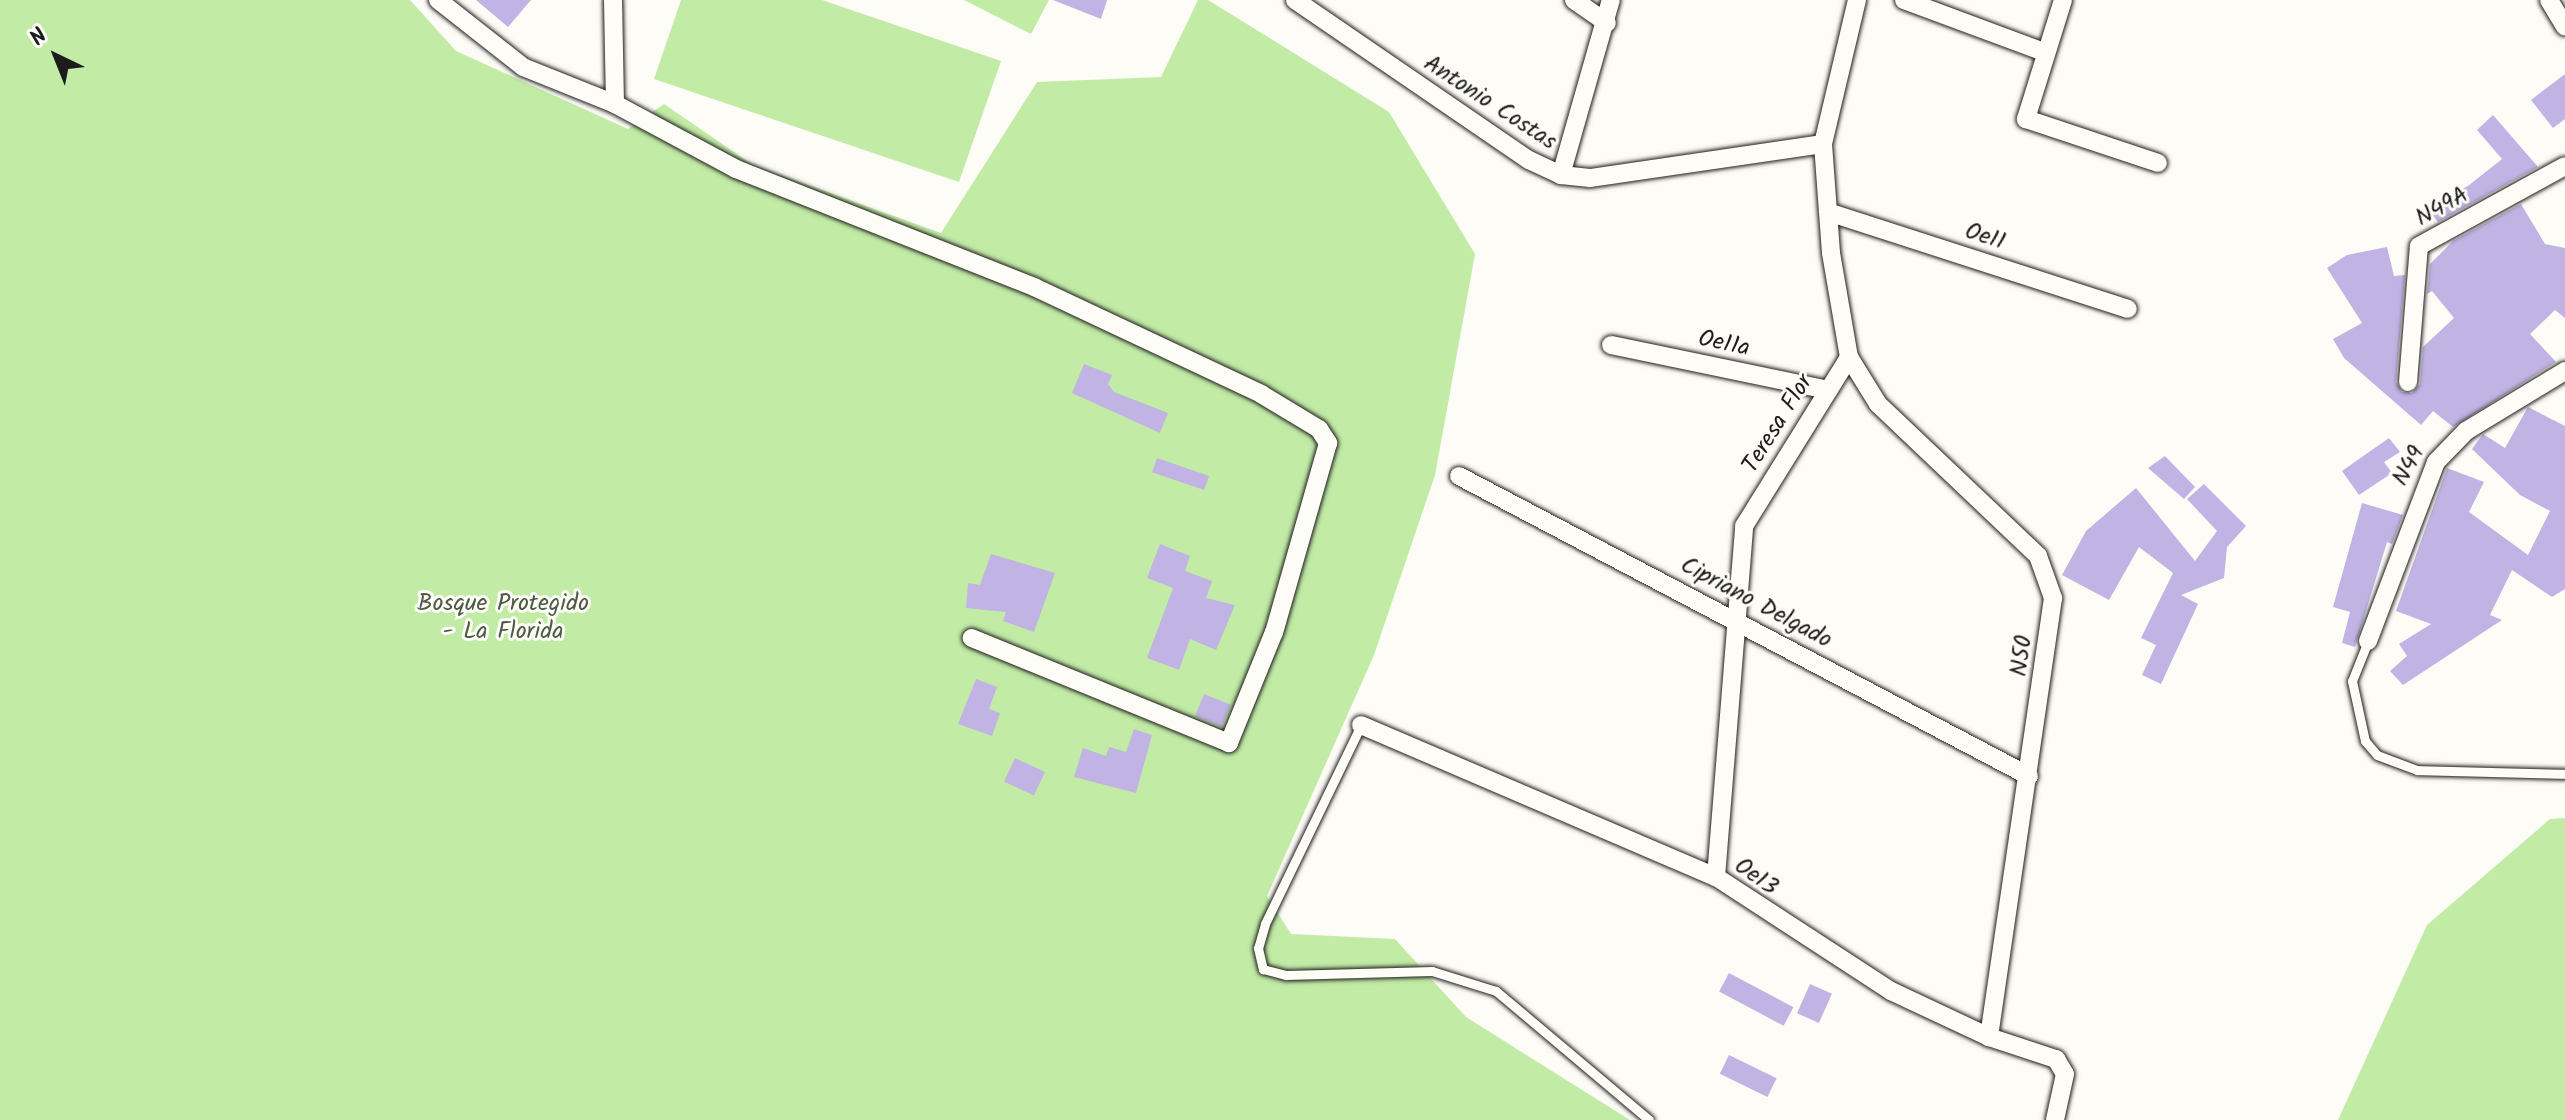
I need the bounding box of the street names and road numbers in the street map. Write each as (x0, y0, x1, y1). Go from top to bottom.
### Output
street label: Antonio Costas (1418, 49, 1562, 157)
street label: N49A (2411, 181, 2473, 233)
street label: Oe11 (1961, 217, 2009, 257)
street label: Oe11a (1696, 325, 1752, 363)
street label: Teresa Flor (1736, 369, 1820, 479)
street label: N49 (2386, 441, 2432, 491)
street label: Cipriano Delgado (1675, 551, 1837, 655)
street label: N50 (2005, 634, 2039, 678)
street label: Oe13 (1729, 852, 1783, 902)

